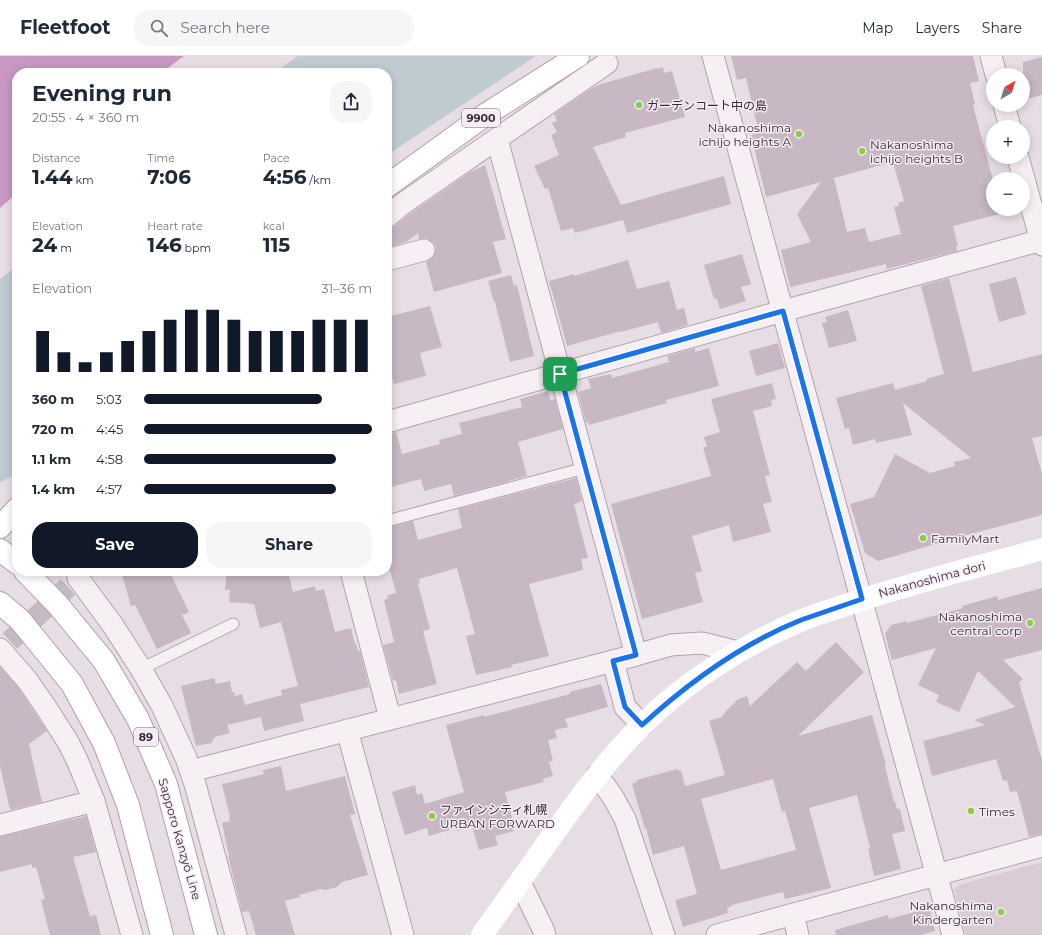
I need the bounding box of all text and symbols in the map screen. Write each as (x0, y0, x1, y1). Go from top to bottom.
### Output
search box (134, 10, 414, 46)
text: Fleetfoot (20, 16, 110, 39)
icon: search (148, 17, 170, 39)
text: Search here (180, 18, 270, 37)
text: Map (862, 19, 893, 37)
text: Layers (915, 19, 960, 37)
text: Share (982, 19, 1022, 37)
north arrow (986, 68, 1030, 112)
map controls (986, 68, 1030, 216)
text: Evening run (32, 80, 172, 107)
button: share (330, 81, 372, 123)
place label: ガーデンコート中の島 (647, 98, 767, 113)
marker: ガーデンコート中の島 (634, 100, 644, 110)
text: 20:55 · 4 × 360 m (32, 109, 139, 125)
road number: 9900 (462, 109, 500, 127)
place label: Nakanoshima ichijo heights A (698, 120, 791, 149)
button: + (986, 120, 1030, 164)
marker: Nakanoshima ichijo heights A (794, 129, 804, 139)
place label: Nakanoshima ichijo heights B (870, 137, 963, 166)
marker: Nakanoshima ichijo heights B (857, 146, 867, 156)
text: Distance (32, 151, 80, 165)
text: Time (147, 151, 175, 165)
text: Pace (263, 151, 290, 165)
text: 1.44 (32, 165, 73, 189)
text: 7:06 (147, 165, 191, 189)
text: 4:56 (263, 165, 306, 189)
button: − (986, 172, 1030, 216)
text: km (73, 173, 94, 187)
text: /km (306, 173, 331, 187)
text: Elevation (32, 219, 83, 233)
text: Heart rate (147, 219, 203, 233)
text: kcal (263, 219, 285, 233)
text: 24 (32, 233, 57, 257)
text: 146 (147, 233, 182, 257)
text: 115 (263, 233, 290, 257)
text: m (57, 241, 72, 255)
text: bpm (182, 241, 211, 255)
text: Elevation (32, 280, 92, 296)
text: 31–36 m (321, 280, 372, 296)
pin (543, 357, 577, 391)
icon: arrive (549, 363, 571, 385)
text: 360 m (32, 391, 74, 407)
text: 5:03 (96, 391, 122, 407)
text: 720 m (32, 421, 74, 437)
text: 4:45 (96, 421, 123, 437)
text: 1.1 km (32, 451, 71, 467)
text: 4:58 (96, 451, 123, 467)
text: 1.4 km (32, 481, 75, 497)
text: 4:57 (96, 481, 122, 497)
button: Save (32, 522, 198, 568)
button: Share (206, 522, 372, 568)
place label: FamilyMart (931, 531, 1000, 546)
marker: FamilyMart (918, 533, 928, 543)
street label: Nakanoshima dori (877, 557, 987, 601)
place label: Nakanoshima central corp (938, 609, 1022, 638)
marker: Nakanoshima central corp (1025, 618, 1035, 628)
road number: 89 (134, 728, 158, 746)
street label: Sapporo Kanzyō Line (155, 777, 205, 901)
place label: ファインシティ札幌 URBAN FORWARD (440, 802, 555, 831)
place label: Times (979, 804, 1015, 819)
marker: Times (966, 806, 976, 816)
marker: ファインシティ札幌 URBAN FORWARD (427, 811, 437, 821)
place label: Nakanoshima Kindergarten (909, 898, 993, 927)
marker: Nakanoshima Kindergarten (996, 907, 1006, 917)

